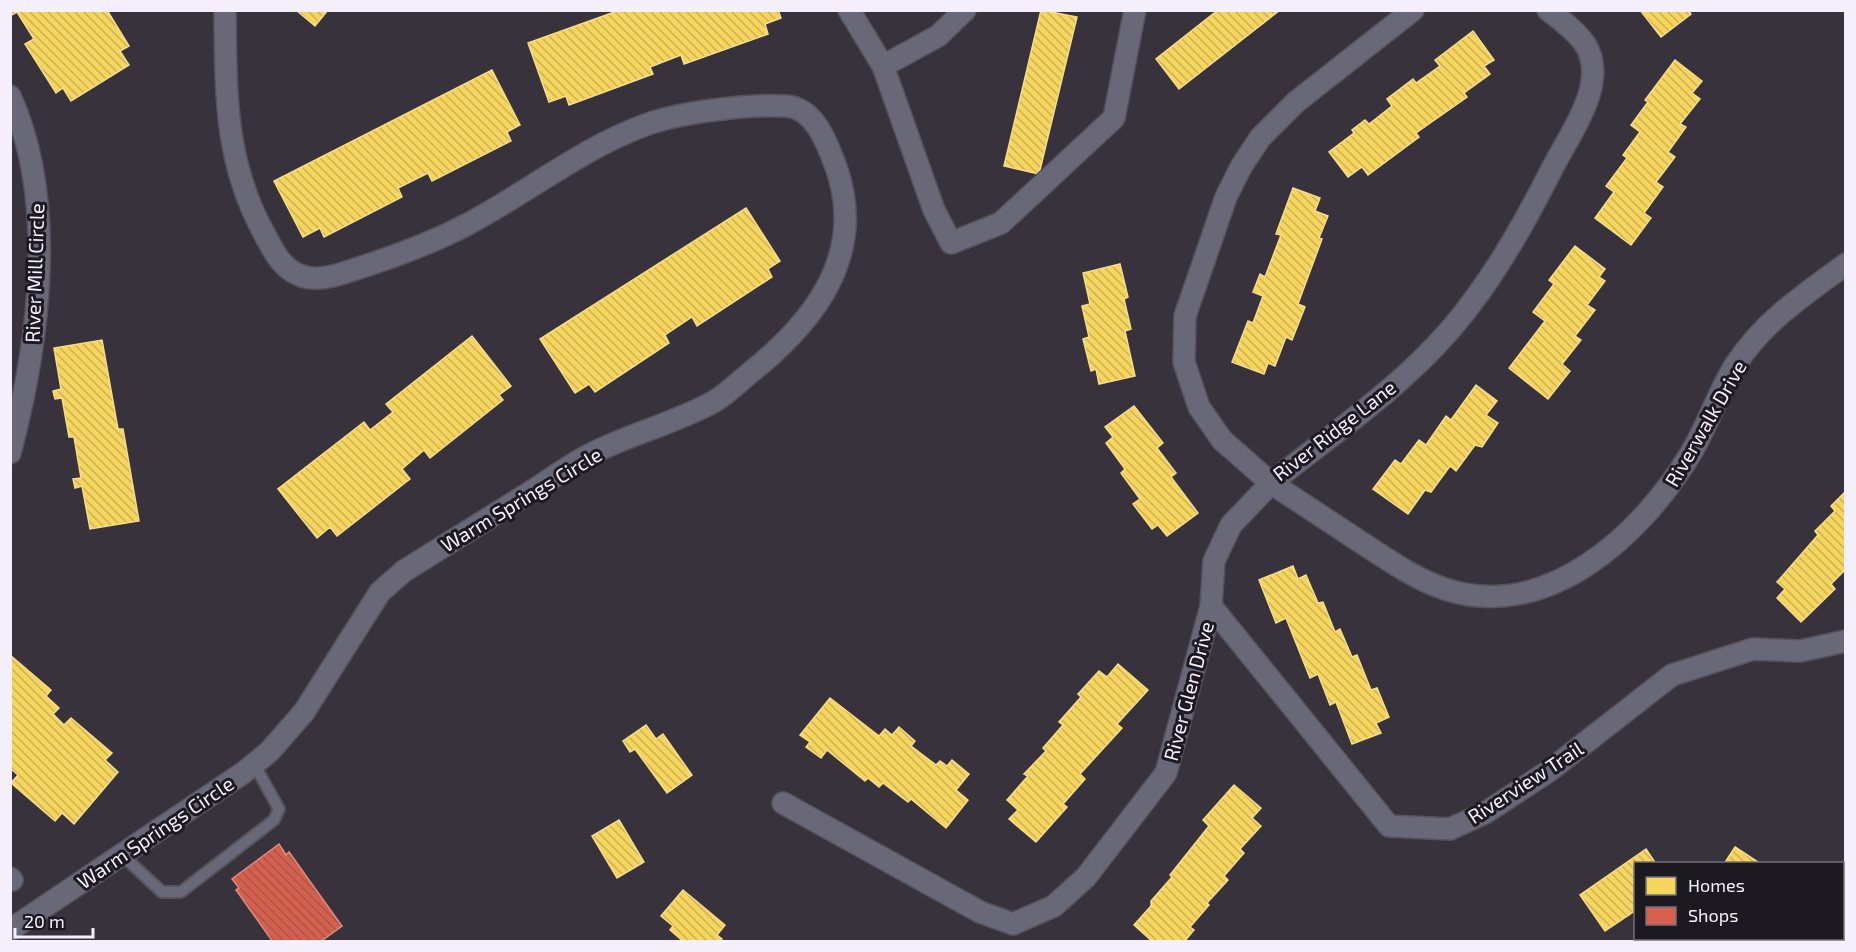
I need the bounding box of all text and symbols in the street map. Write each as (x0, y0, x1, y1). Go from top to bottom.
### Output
street label: River Mill Circle (20, 203, 48, 343)
street label: Riverwalk Drive (1659, 356, 1751, 490)
street label: River Ridge Lane (1268, 375, 1400, 485)
street label: Warm Springs Circle (436, 441, 606, 557)
street label: River Glen Drive (1158, 619, 1218, 763)
street label: Riverview Trail (1463, 736, 1587, 828)
street label: Warm Springs Circle (72, 771, 238, 893)
legend (1634, 862, 1844, 940)
text: Homes (1688, 874, 1745, 896)
scale bar (15, 901, 93, 939)
text: Shops (1688, 904, 1738, 926)
text: 20 m (24, 910, 65, 932)

